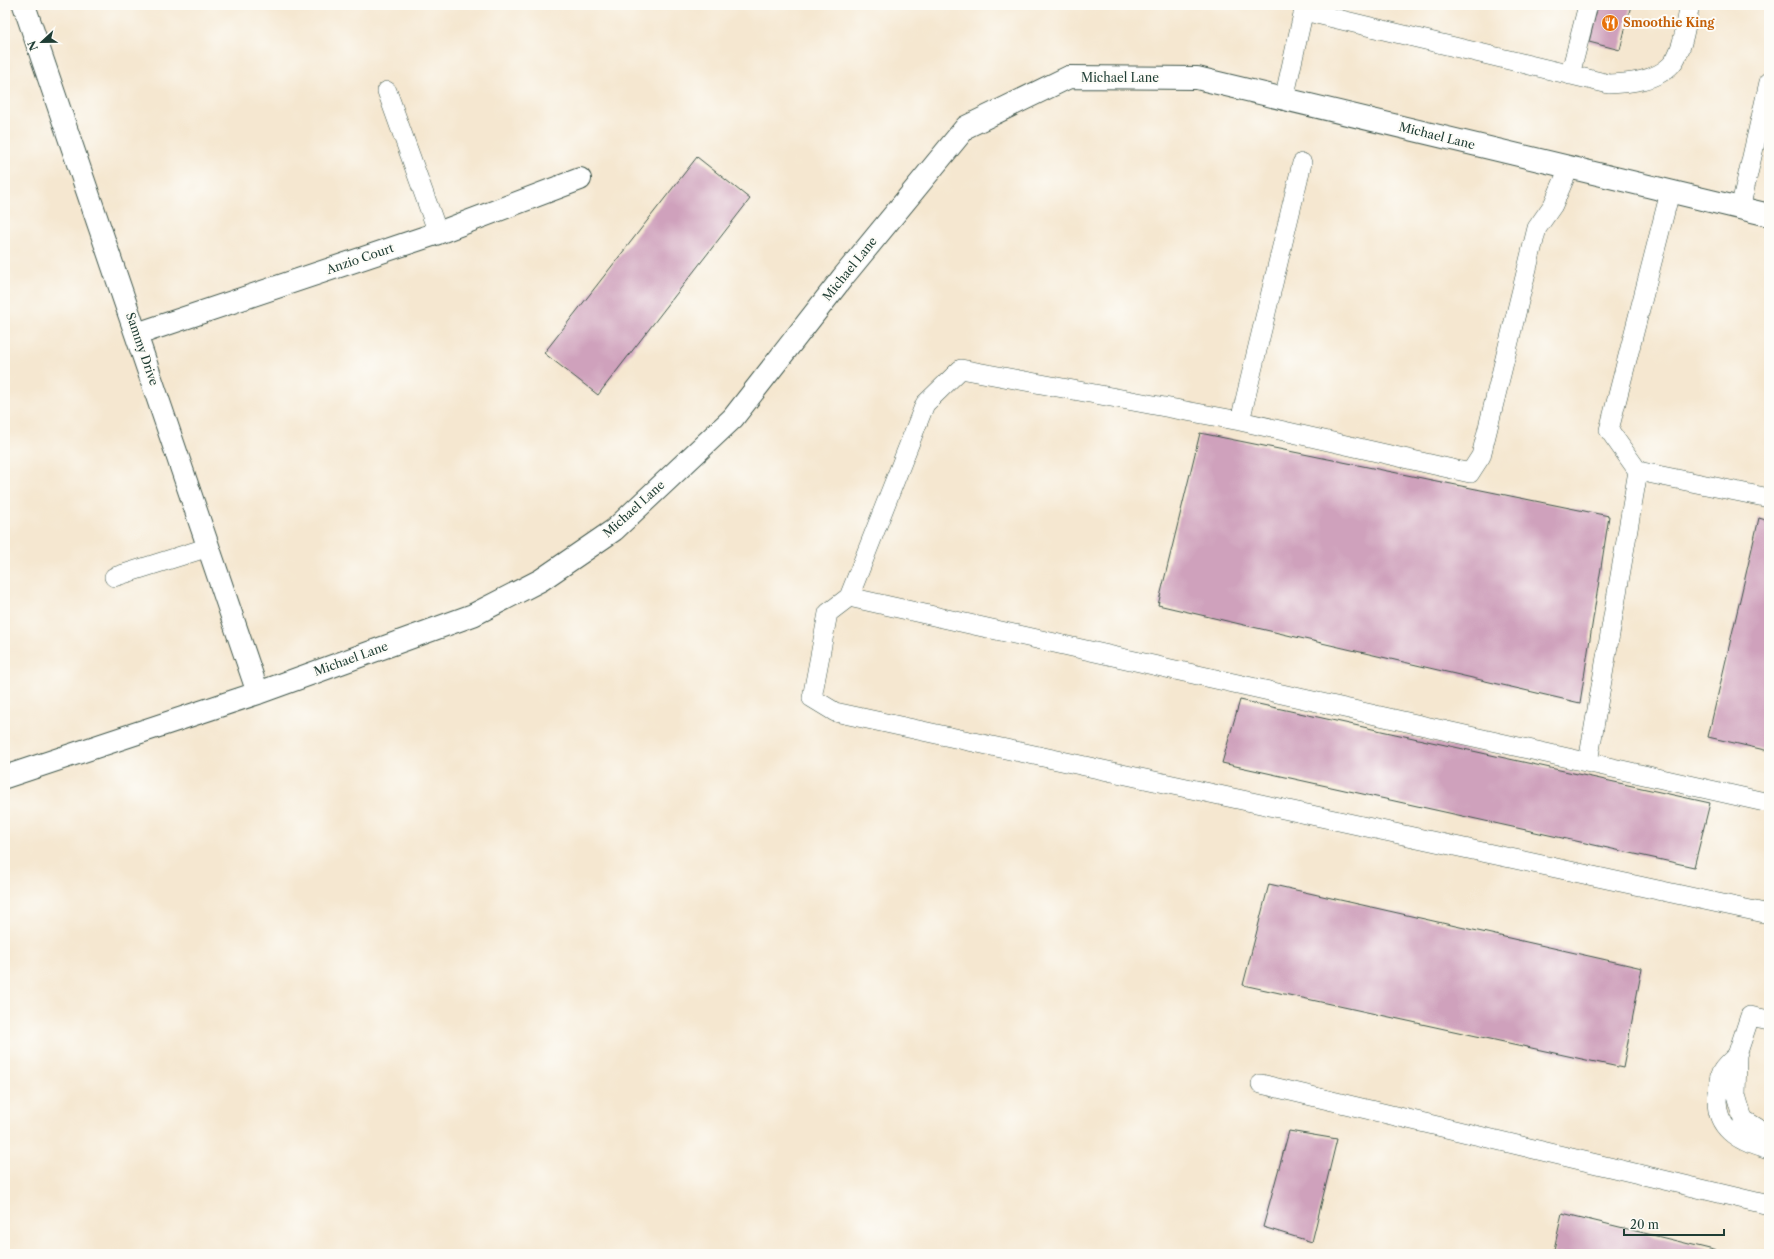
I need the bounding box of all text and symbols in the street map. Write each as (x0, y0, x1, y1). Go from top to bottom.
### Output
restaurant icon: Smoothie King (1600, 13, 1620, 33)
place label: Smoothie King (1623, 15, 1715, 30)
north arrow (22, 22, 62, 62)
text: N (24, 38, 41, 53)
street label: Michael Lane (1081, 70, 1159, 85)
street label: Michael Lane (1398, 119, 1477, 152)
street label: Michael Lane (819, 234, 880, 304)
street label: Anzio Court (323, 240, 396, 277)
street label: Sammy Drive (123, 310, 162, 388)
street label: Michael Lane (600, 477, 668, 540)
street label: Michael Lane (312, 638, 390, 679)
scale bar (1624, 1211, 1724, 1237)
text: 20 m (1630, 1217, 1659, 1232)

